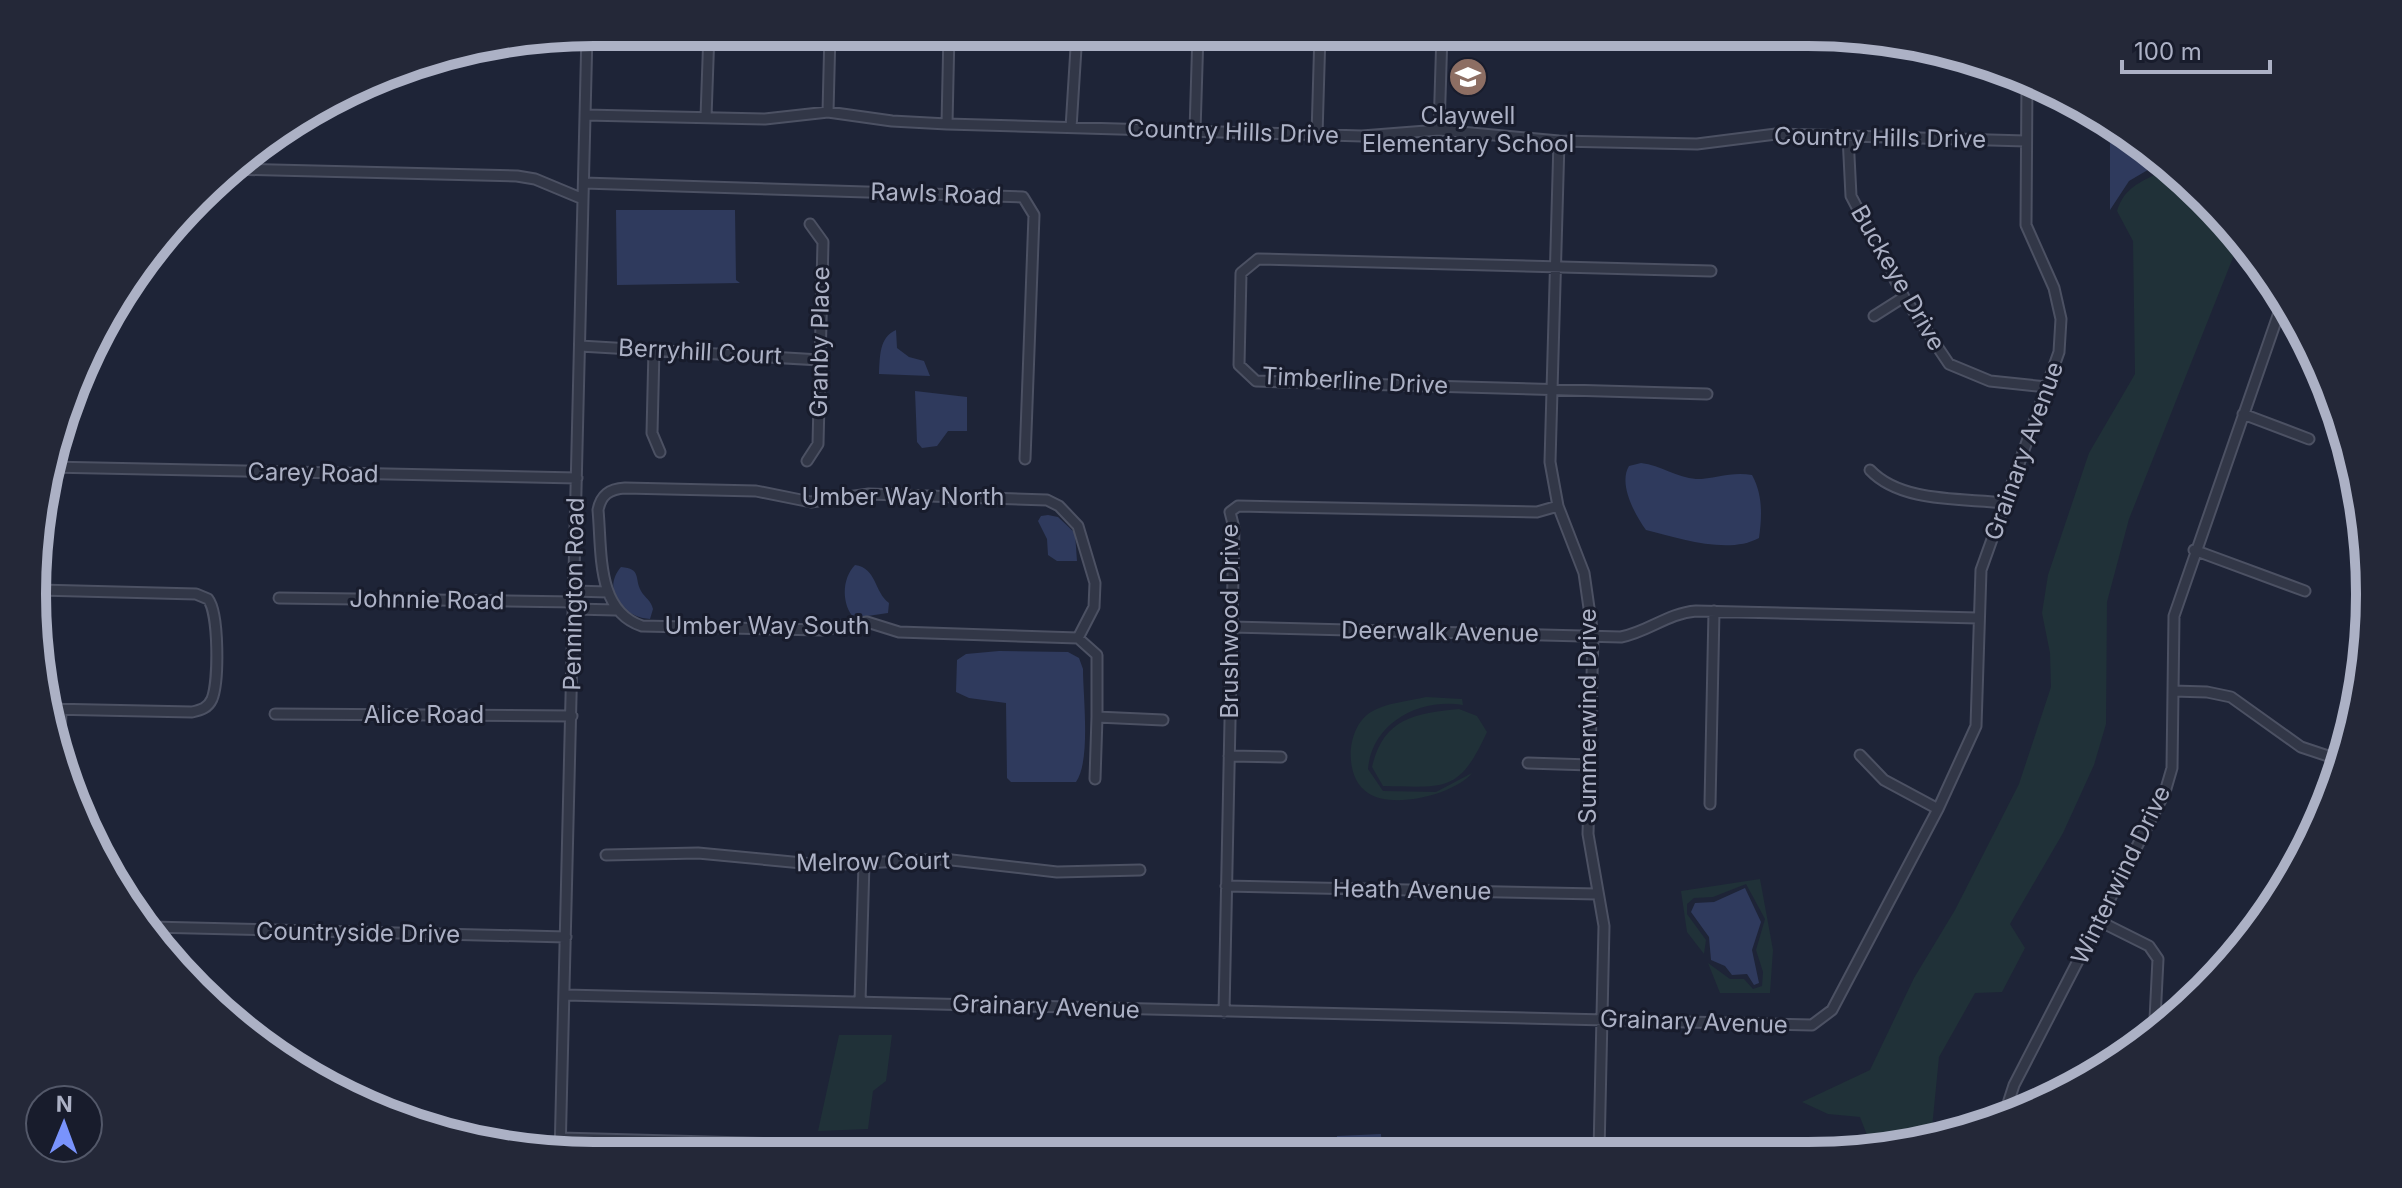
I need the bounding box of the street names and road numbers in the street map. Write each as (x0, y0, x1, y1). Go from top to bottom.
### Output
street label: Country Hills Drive (1127, 113, 1339, 150)
street label: Country Hills Drive (1774, 121, 1986, 154)
street label: Rawls Road (870, 177, 1002, 210)
street label: Buckeye Drive (1845, 200, 1952, 356)
street label: Granby Place (804, 266, 835, 418)
street label: Berryhill Court (617, 333, 783, 370)
street label: Grainary Avenue (1978, 358, 2069, 544)
street label: Timberline Drive (1261, 361, 1449, 400)
street label: Carey Road (247, 457, 379, 488)
street label: Umber Way North (801, 482, 1005, 511)
street label: Pennington Road (557, 497, 590, 691)
street label: Brushwood Drive (1215, 524, 1244, 718)
street label: Johnnie Road (349, 584, 505, 615)
street label: Summerwind Drive (1573, 608, 1602, 824)
street label: Umber Way South (664, 611, 870, 640)
street label: Deerwalk Avenue (1341, 615, 1539, 648)
street label: Alice Road (364, 700, 484, 729)
street label: Winterwind Drive (2065, 781, 2176, 969)
street label: Melrow Court (796, 846, 950, 877)
street label: Heath Avenue (1332, 874, 1492, 905)
street label: Countryside Drive (256, 916, 461, 949)
street label: Grainary Avenue (952, 989, 1140, 1024)
street label: Grainary Avenue (1600, 1004, 1788, 1039)

